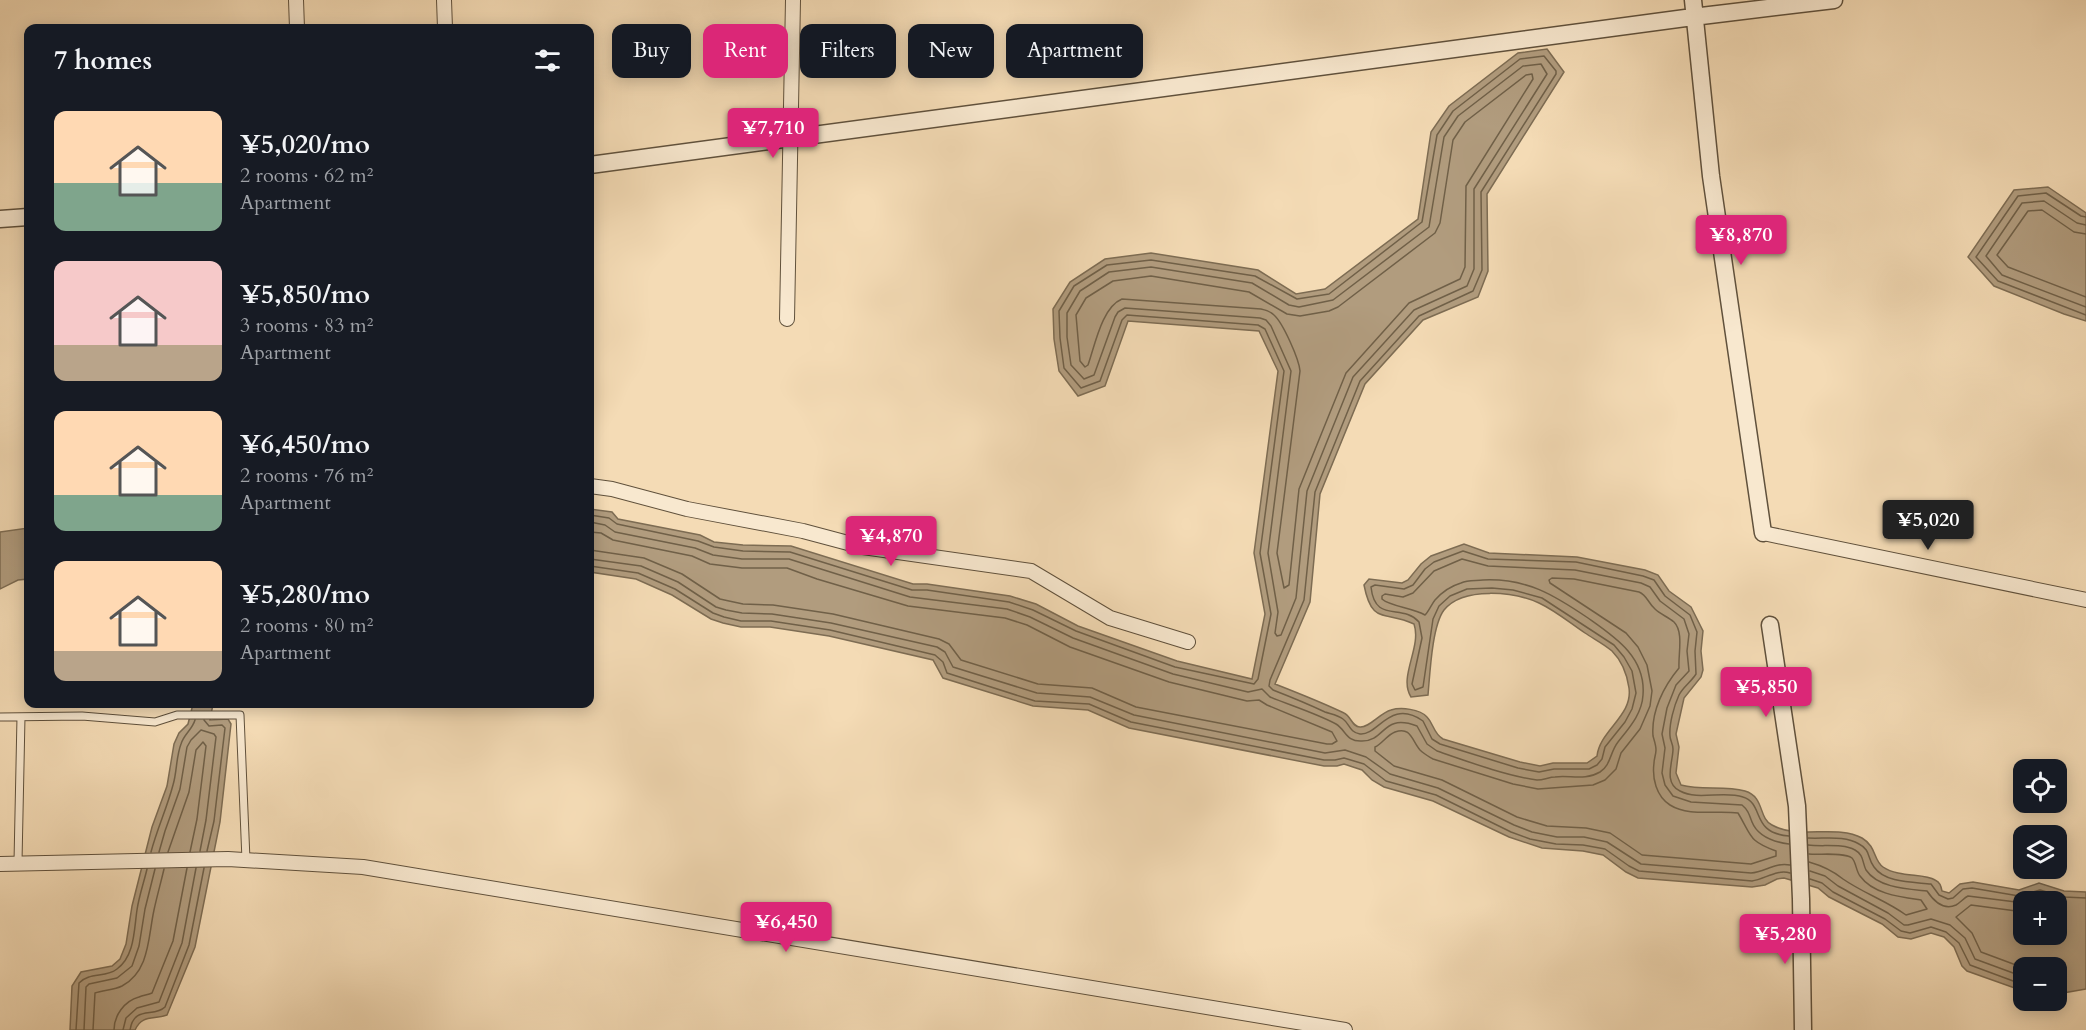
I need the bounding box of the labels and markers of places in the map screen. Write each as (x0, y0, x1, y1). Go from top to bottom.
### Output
pin: ¥7,710 (724, 108, 822, 159)
pin: ¥8,870 (1692, 215, 1790, 266)
pin: ¥5,020 (1879, 500, 1977, 551)
pin: ¥4,870 (842, 516, 940, 567)
pin: ¥5,850 (1717, 667, 1815, 718)
pin: ¥6,450 (737, 902, 835, 953)
pin: ¥5,280 (1736, 914, 1834, 965)

